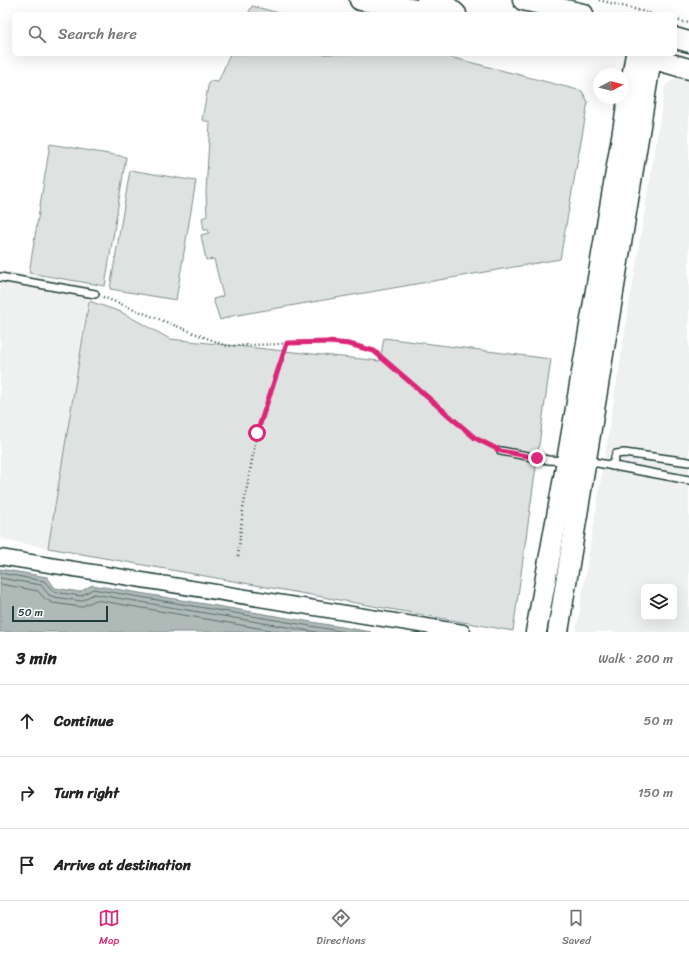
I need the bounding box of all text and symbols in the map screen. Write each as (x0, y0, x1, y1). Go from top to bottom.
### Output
search box (12, 12, 677, 56)
text: Search here (58, 21, 137, 47)
icon: search (26, 23, 48, 45)
north arrow (593, 68, 629, 104)
route start (248, 424, 266, 442)
route end (528, 449, 546, 467)
map controls (641, 584, 677, 620)
button: layers (641, 584, 677, 620)
text: 50 m (18, 603, 43, 622)
scale bar (12, 604, 108, 623)
text: 3 min (16, 643, 57, 673)
text: Walk · 200 m (598, 647, 673, 670)
text: Continue (54, 708, 114, 734)
text: 50 m (643, 709, 673, 732)
icon: ahead (16, 710, 38, 732)
text: Turn right (54, 780, 119, 806)
text: 150 m (638, 781, 673, 804)
icon: right (16, 782, 38, 804)
text: Arrive at destination (54, 852, 191, 878)
icon: arrive (16, 854, 38, 876)
tab: Map (98, 907, 120, 950)
tab: Directions (316, 907, 366, 950)
tab: Saved (562, 907, 591, 950)

